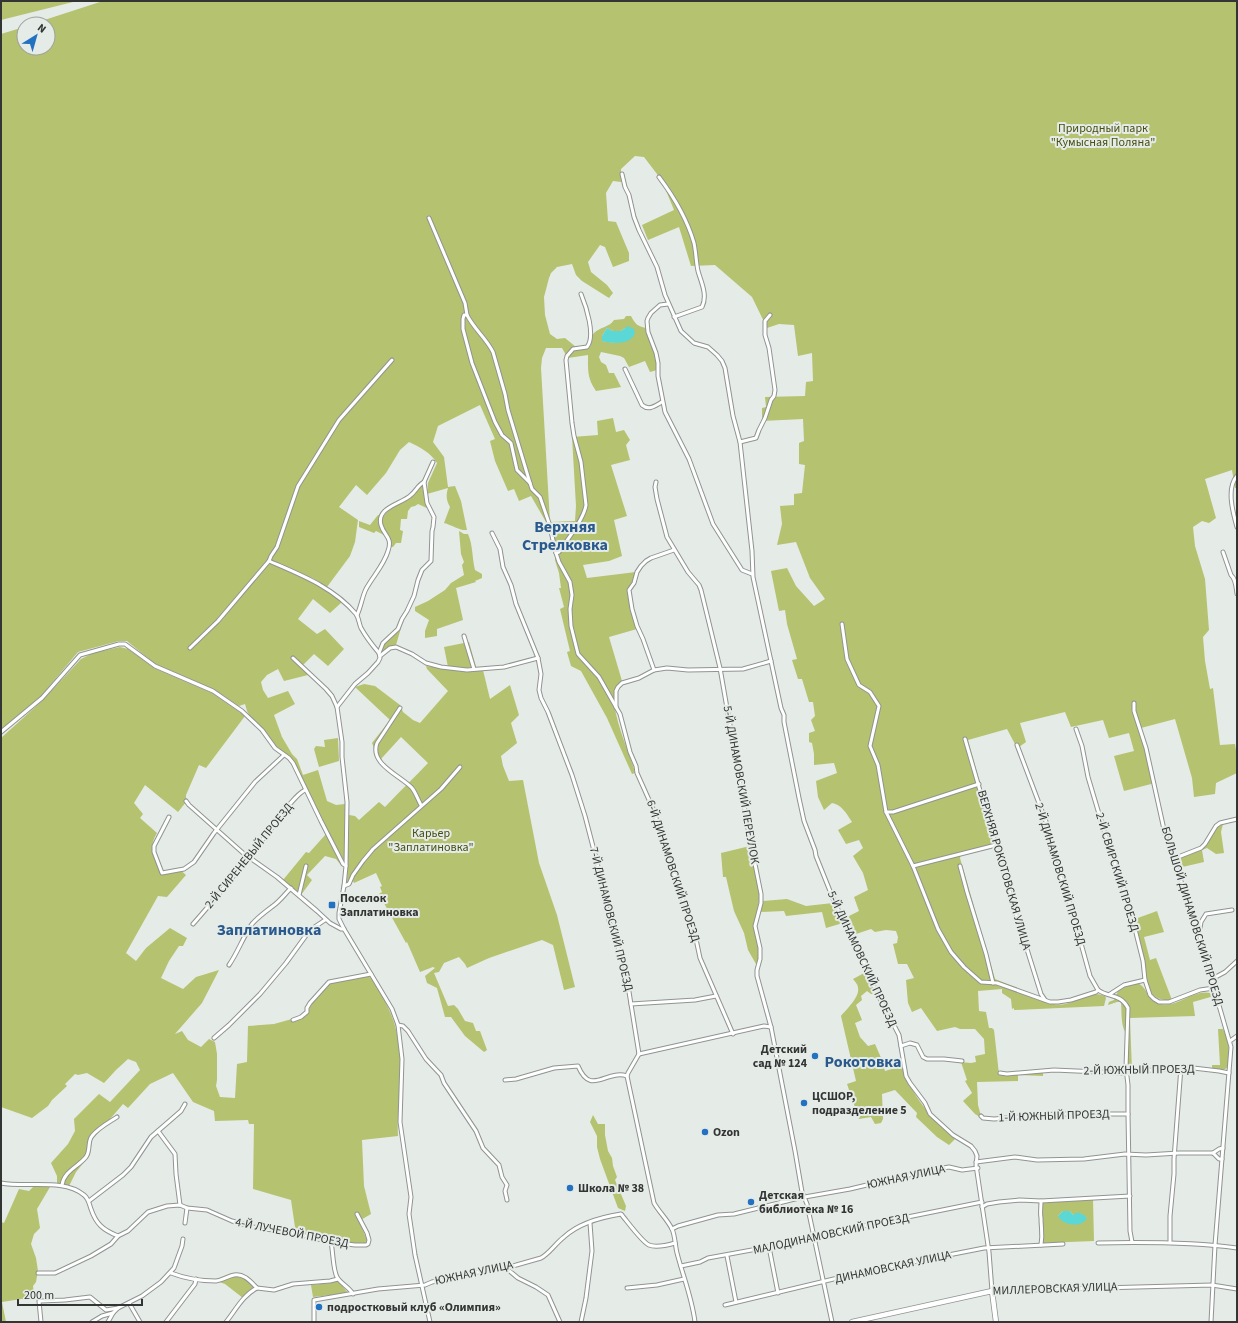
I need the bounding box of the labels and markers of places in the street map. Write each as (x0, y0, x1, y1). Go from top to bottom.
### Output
place label: Поселок Заплатиновка (340, 890, 419, 921)
marker: Поселок Заплатиновка (327, 900, 337, 910)
place label: Детский сад № 124 (753, 1041, 808, 1072)
marker: Детский сад № 124 (810, 1051, 820, 1061)
place label: ЦСШОР, подразделение 5 (812, 1088, 907, 1119)
marker: ЦСШОР, подразделение 5 (799, 1098, 809, 1108)
place label: Ozon (713, 1124, 740, 1141)
marker: Ozon (700, 1127, 710, 1137)
place label: Школа № 38 (578, 1180, 644, 1197)
marker: Школа № 38 (565, 1183, 575, 1193)
place label: Детская библиотека № 16 (759, 1187, 853, 1218)
marker: Детская библиотека № 16 (746, 1197, 756, 1207)
place label: подростковый клуб «Олимпия» (327, 1299, 501, 1316)
marker: подростковый клуб «Олимпия» (314, 1302, 324, 1312)

